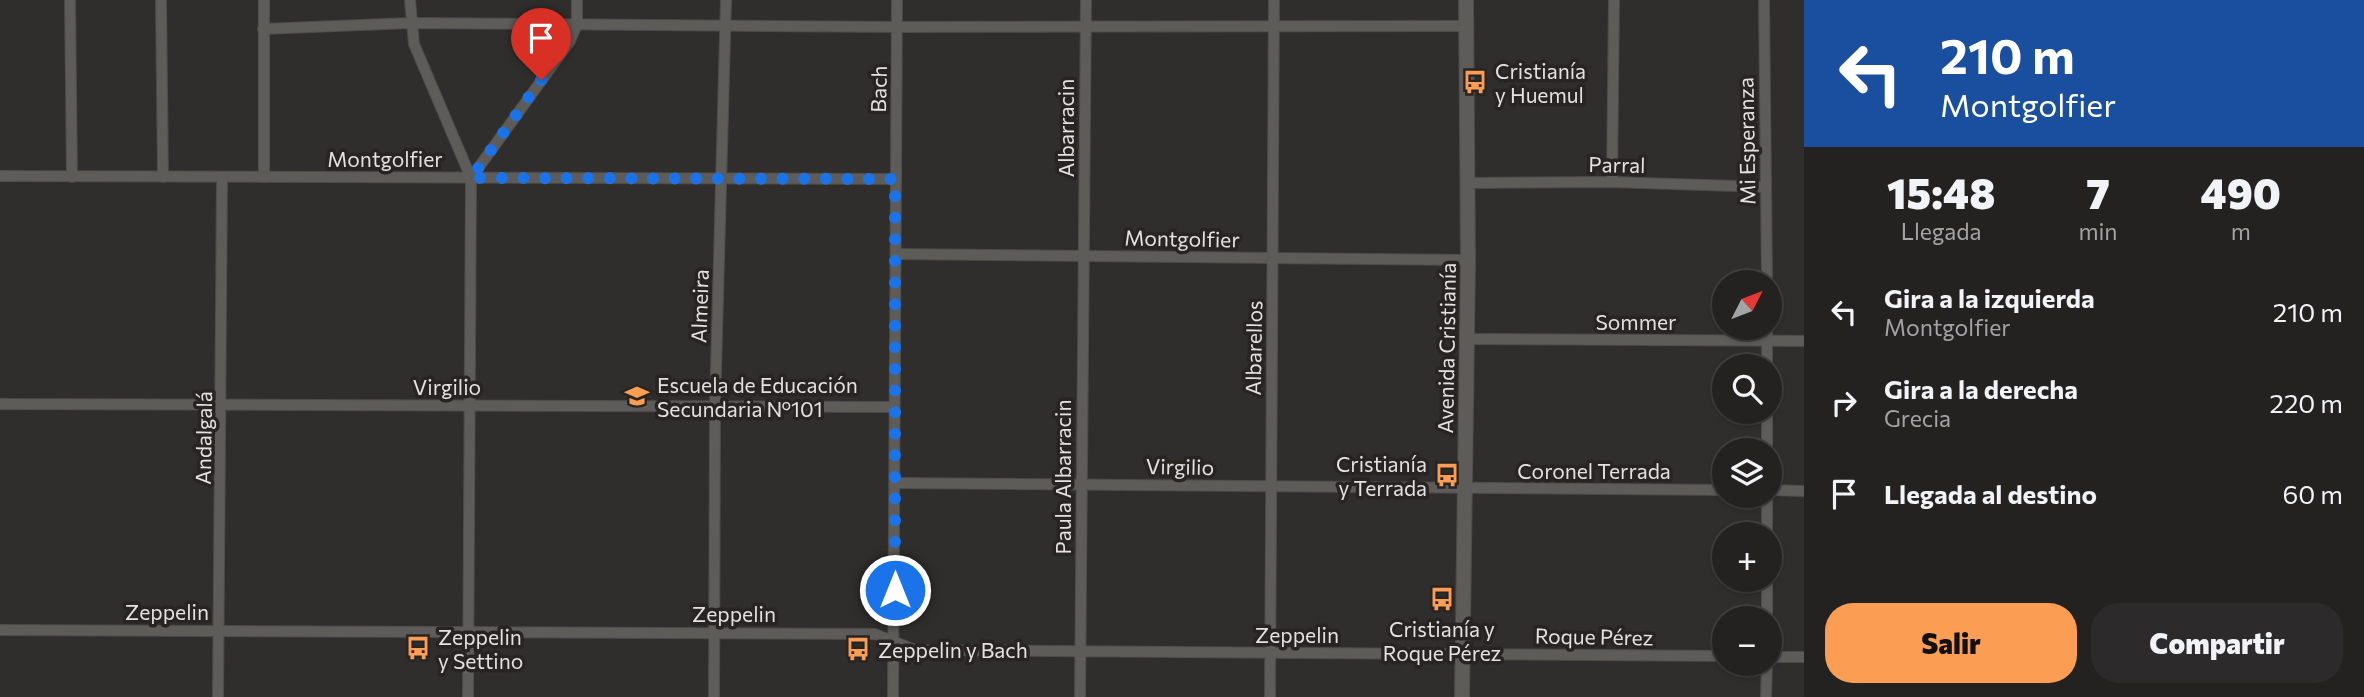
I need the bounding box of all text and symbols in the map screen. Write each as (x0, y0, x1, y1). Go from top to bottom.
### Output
pin (511, 8, 571, 80)
icon: arrive (522, 19, 560, 57)
text: 210 m (1940, 24, 2075, 84)
icon: left (1825, 28, 1916, 119)
place label: Cristianía y Huemul (1495, 58, 1586, 107)
street label: Bach (865, 65, 891, 113)
bus stop icon: Cristianía y Huemul (1461, 68, 1489, 96)
street label: Mi Esperanza (1732, 77, 1760, 205)
street label: Albarracin (1053, 79, 1078, 177)
text: Montgolfier (1940, 84, 2116, 124)
street label: Montgolfier (327, 146, 443, 171)
street label: Parral (1588, 151, 1646, 177)
text: 15:48 (1887, 166, 1995, 218)
text: 7 (2086, 166, 2110, 218)
text: 490 (2201, 166, 2281, 218)
text: Llegada (1901, 217, 1982, 245)
text: min (2078, 217, 2118, 245)
text: m (2231, 217, 2251, 245)
street label: Montgolfier (1124, 224, 1240, 252)
street label: Avenida Cristianía (1432, 262, 1460, 434)
street label: Almeira (685, 269, 713, 343)
north arrow (1712, 270, 1782, 340)
map controls (1712, 270, 1782, 676)
text: Gira a la izquierda (1884, 282, 2095, 313)
icon: left (1825, 293, 1863, 331)
text: 210 m (2273, 296, 2343, 327)
street label: Albarellos (1240, 300, 1266, 396)
street label: Sommer (1596, 309, 1676, 334)
text: Montgolfier (1884, 313, 2010, 341)
button: search (1712, 354, 1782, 424)
place label: Escuela de Educación Secundaria Nº101 (657, 372, 858, 421)
text: Gira a la derecha (1884, 373, 2078, 404)
street label: Virgilio (413, 374, 481, 399)
school or university icon: Escuela de Educación Secundaria Nº101 (623, 382, 651, 410)
icon: right (1825, 384, 1863, 422)
text: 220 m (2270, 387, 2343, 418)
street label: Andalgalá (190, 391, 216, 485)
street label: Paula Albarracin (1050, 400, 1075, 554)
text: Grecia (1884, 404, 1951, 432)
button: layers (1712, 438, 1782, 508)
place label: Cristianía y Terrada (1336, 451, 1427, 500)
street label: Virgilio (1146, 453, 1214, 479)
street label: Coronel Terrada (1517, 458, 1671, 483)
bus stop icon: Cristianía y Terrada (1433, 461, 1461, 489)
icon: arrive (1825, 475, 1863, 513)
text: Llegada al destino (1884, 478, 2097, 509)
text: 60 m (2283, 478, 2343, 509)
button: + (1712, 522, 1782, 592)
position arrow (858, 553, 932, 627)
bus stop icon: Cristianía y Roque Pérez (1428, 585, 1456, 613)
street label: Zeppelin (125, 599, 209, 624)
street label: Zeppelin (692, 601, 776, 626)
button: Salir (1825, 603, 2077, 683)
button: Compartir (2091, 603, 2343, 683)
button: − (1712, 606, 1782, 676)
place label: Cristianía y Roque Pérez (1383, 616, 1501, 665)
street label: Zeppelin (1255, 622, 1339, 647)
street label: Roque Pérez (1535, 622, 1653, 650)
place label: Zeppelin y Settino (438, 624, 523, 673)
bus stop icon: Zeppelin y Settino (404, 634, 432, 662)
bus stop icon: Zeppelin y Bach (844, 635, 872, 663)
place label: Zeppelin y Bach (878, 637, 1028, 662)

